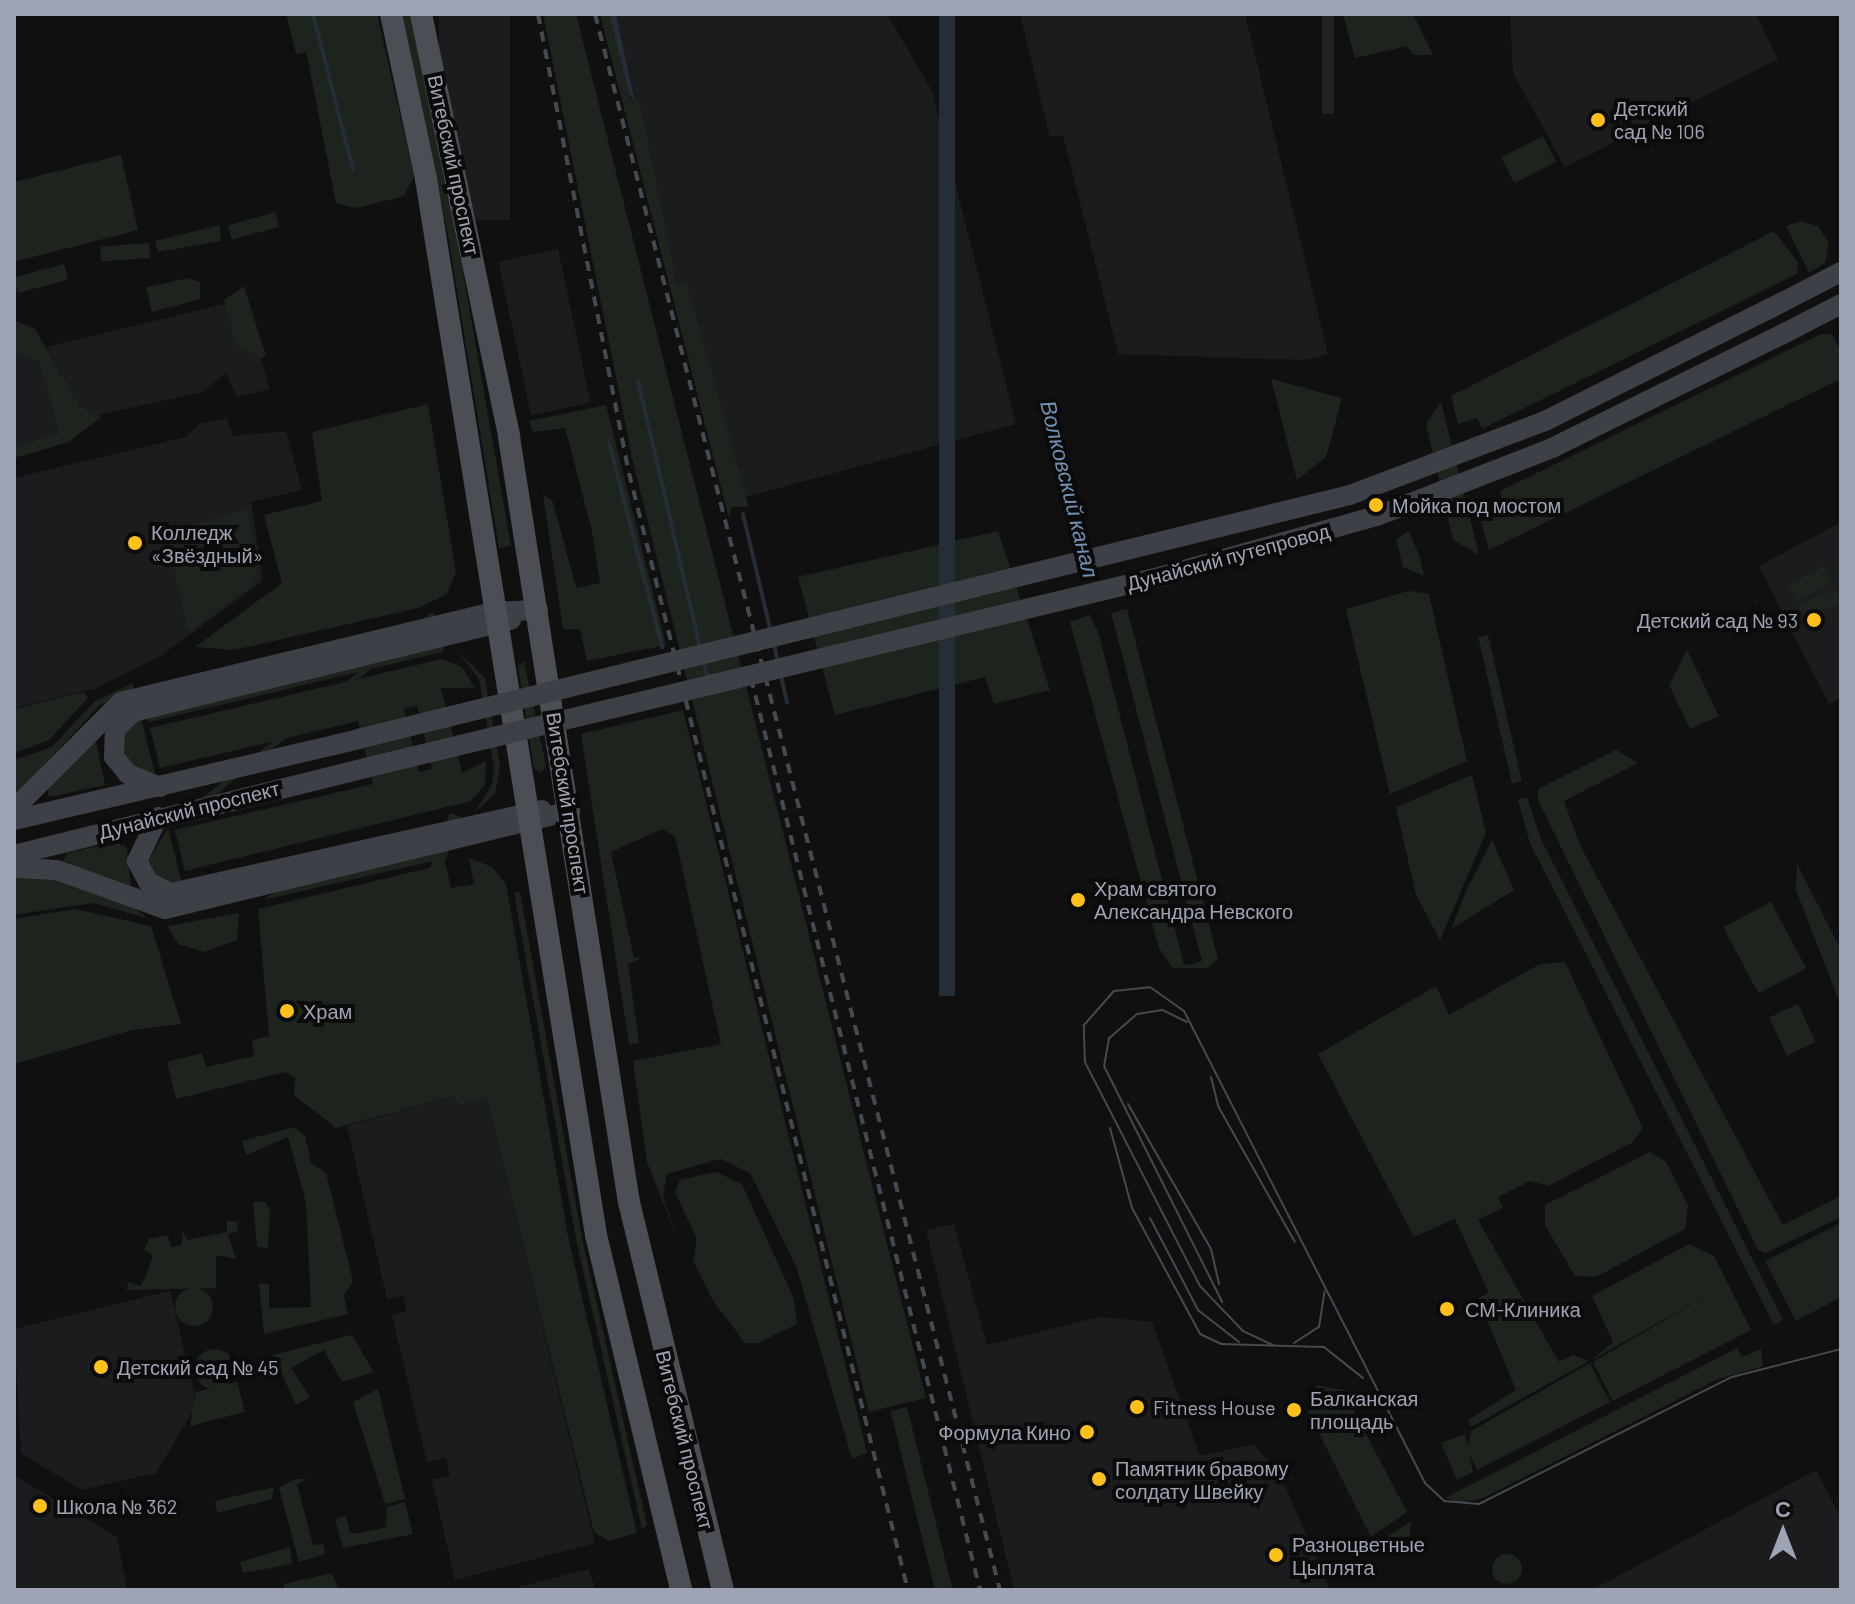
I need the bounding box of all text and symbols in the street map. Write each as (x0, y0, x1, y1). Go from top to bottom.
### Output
street label: Витебский проспект (423, 73, 485, 257)
place label: Детский сад № 106 (1614, 96, 1705, 143)
marker: Детский сад № 106 (1589, 111, 1607, 129)
water label: Волковский канал (1035, 398, 1105, 580)
place label: Мойка под мостом (1392, 493, 1561, 517)
marker: Мойка под мостом (1367, 496, 1385, 514)
street label: Дунайский путепровод (1124, 518, 1332, 596)
place label: Колледж «Звёздный» (151, 520, 263, 567)
marker: Колледж «Звёздный» (126, 534, 144, 552)
place label: Детский сад № 93 (1637, 608, 1798, 632)
marker: Детский сад № 93 (1805, 611, 1823, 629)
street label: Витебский проспект (542, 710, 594, 896)
street label: Дунайский проспект (96, 776, 282, 844)
place label: Храм святого Александра Невского (1094, 876, 1293, 923)
marker: Храм святого Александра Невского (1069, 891, 1087, 909)
place label: Храм (303, 999, 352, 1023)
marker: Храм (278, 1002, 296, 1020)
place label: СМ-Клиника (1465, 1297, 1581, 1321)
marker: СМ-Клиника (1436, 1298, 1458, 1320)
street label: Витебский проспект (651, 1348, 719, 1532)
place label: Детский сад № 45 (117, 1355, 279, 1379)
marker: Детский сад № 45 (92, 1358, 110, 1376)
place label: Балканская площадь (1310, 1386, 1418, 1433)
place label: Fitness House (1153, 1395, 1276, 1419)
marker: Fitness House (1128, 1398, 1146, 1416)
marker: Балканская площадь (1285, 1401, 1303, 1419)
place label: Формула Кино (938, 1420, 1071, 1444)
marker: Формула Кино (1078, 1423, 1096, 1441)
place label: Памятник бравому солдату Швейку (1115, 1456, 1288, 1503)
marker: Памятник бравому солдату Швейку (1090, 1470, 1108, 1488)
north arrow (1743, 1492, 1823, 1572)
place label: Школа № 362 (56, 1494, 178, 1518)
text: С (1775, 1495, 1791, 1521)
marker: Школа № 362 (31, 1497, 49, 1515)
place label: Разноцветные Цыплята (1292, 1532, 1425, 1579)
marker: Разноцветные Цыплята (1267, 1546, 1285, 1564)

